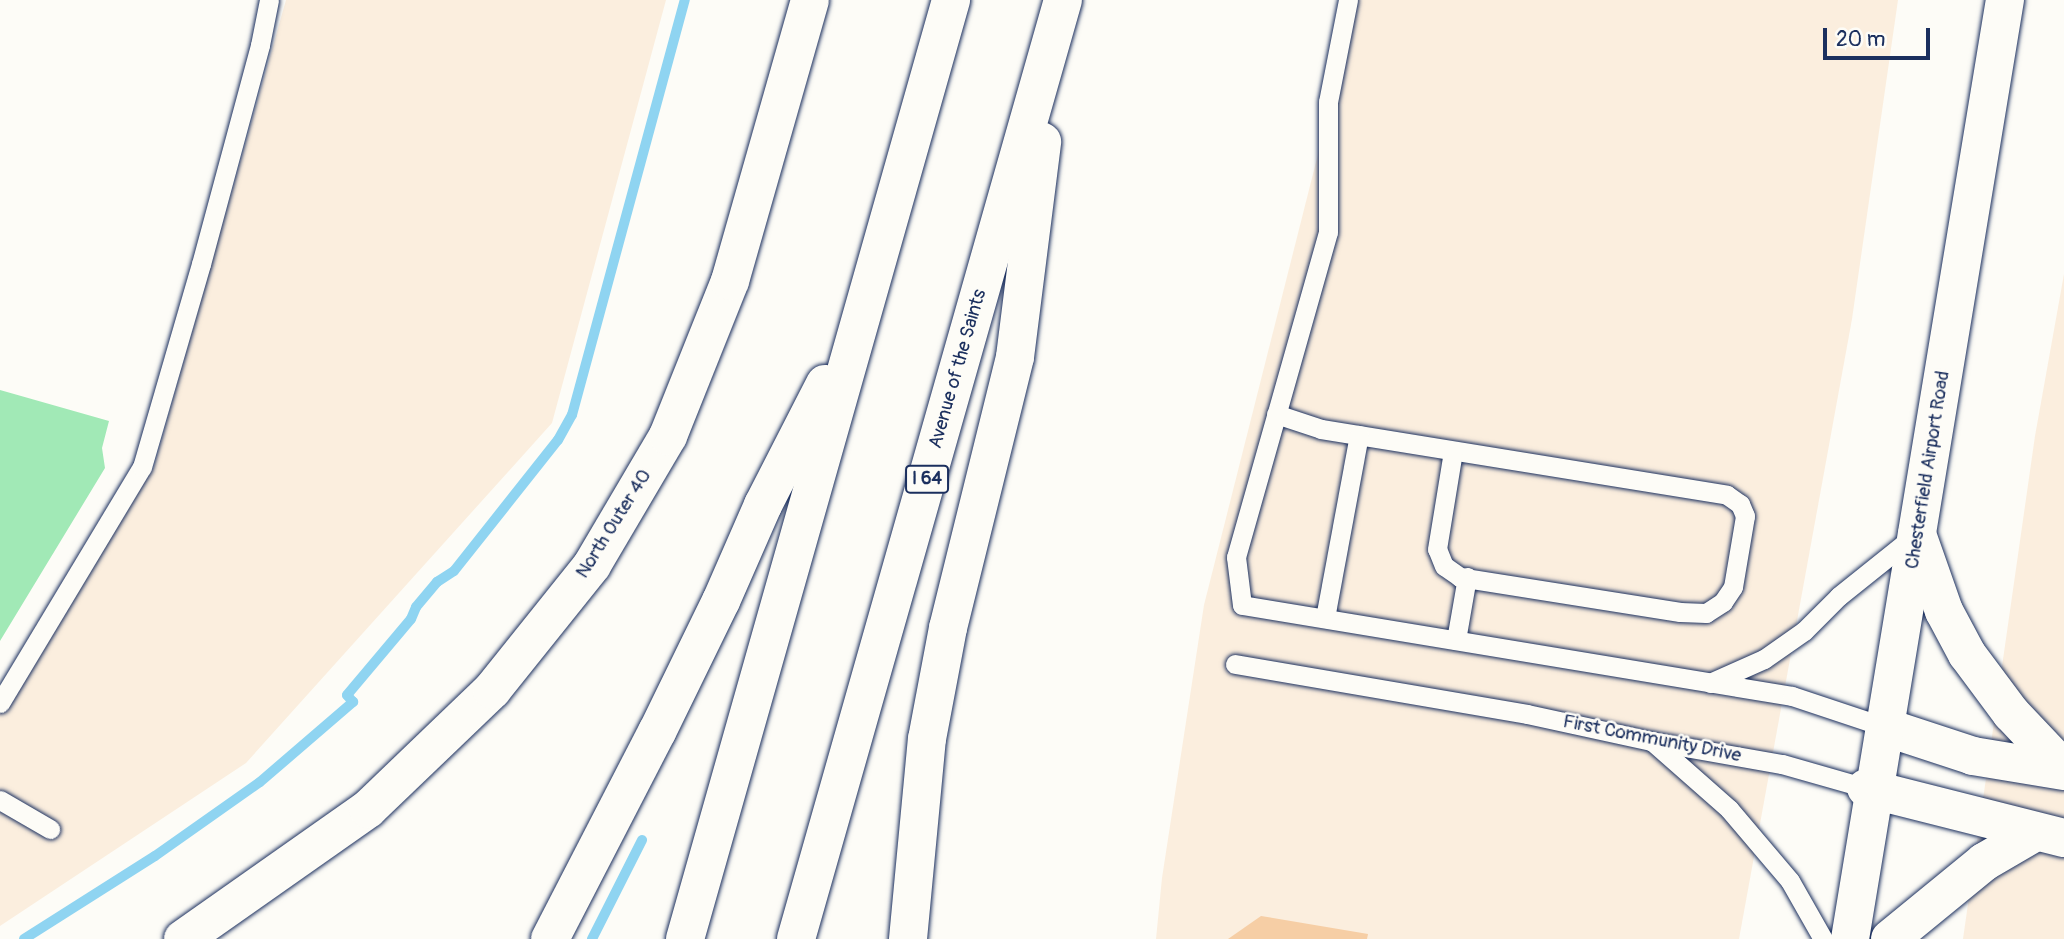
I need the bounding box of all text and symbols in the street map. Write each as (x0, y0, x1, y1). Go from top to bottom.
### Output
scale bar (1826, 14, 1933, 58)
text: 20 m (1836, 26, 1885, 53)
street label: Avenue of the Saints (924, 287, 992, 451)
street label: Chesterfield Airport Road (1901, 369, 1955, 571)
road number: I 64 (904, 464, 950, 494)
street label: North Outer 40 (571, 465, 657, 583)
street label: First Community Drive (1561, 711, 1743, 767)

